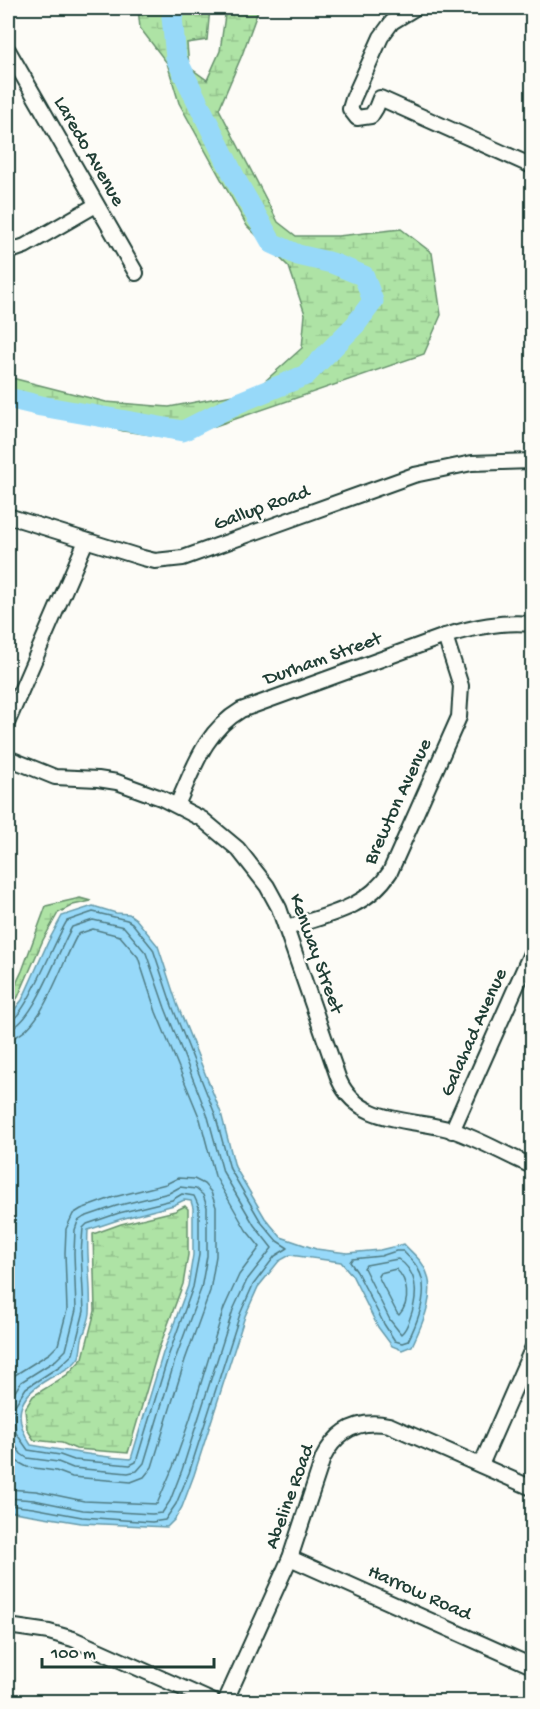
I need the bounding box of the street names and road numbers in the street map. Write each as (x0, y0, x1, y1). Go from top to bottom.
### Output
street label: Laredo Avenue (47, 93, 129, 212)
street label: Gallup Road (211, 480, 315, 537)
street label: Durham Street (259, 627, 387, 693)
street label: Brewton Avenue (359, 735, 438, 869)
street label: Kenway Street (283, 891, 348, 1019)
street label: Galahad Avenue (436, 965, 514, 1101)
street label: Abeline Road (261, 1439, 321, 1552)
street label: Harrow Road (364, 1561, 476, 1628)

